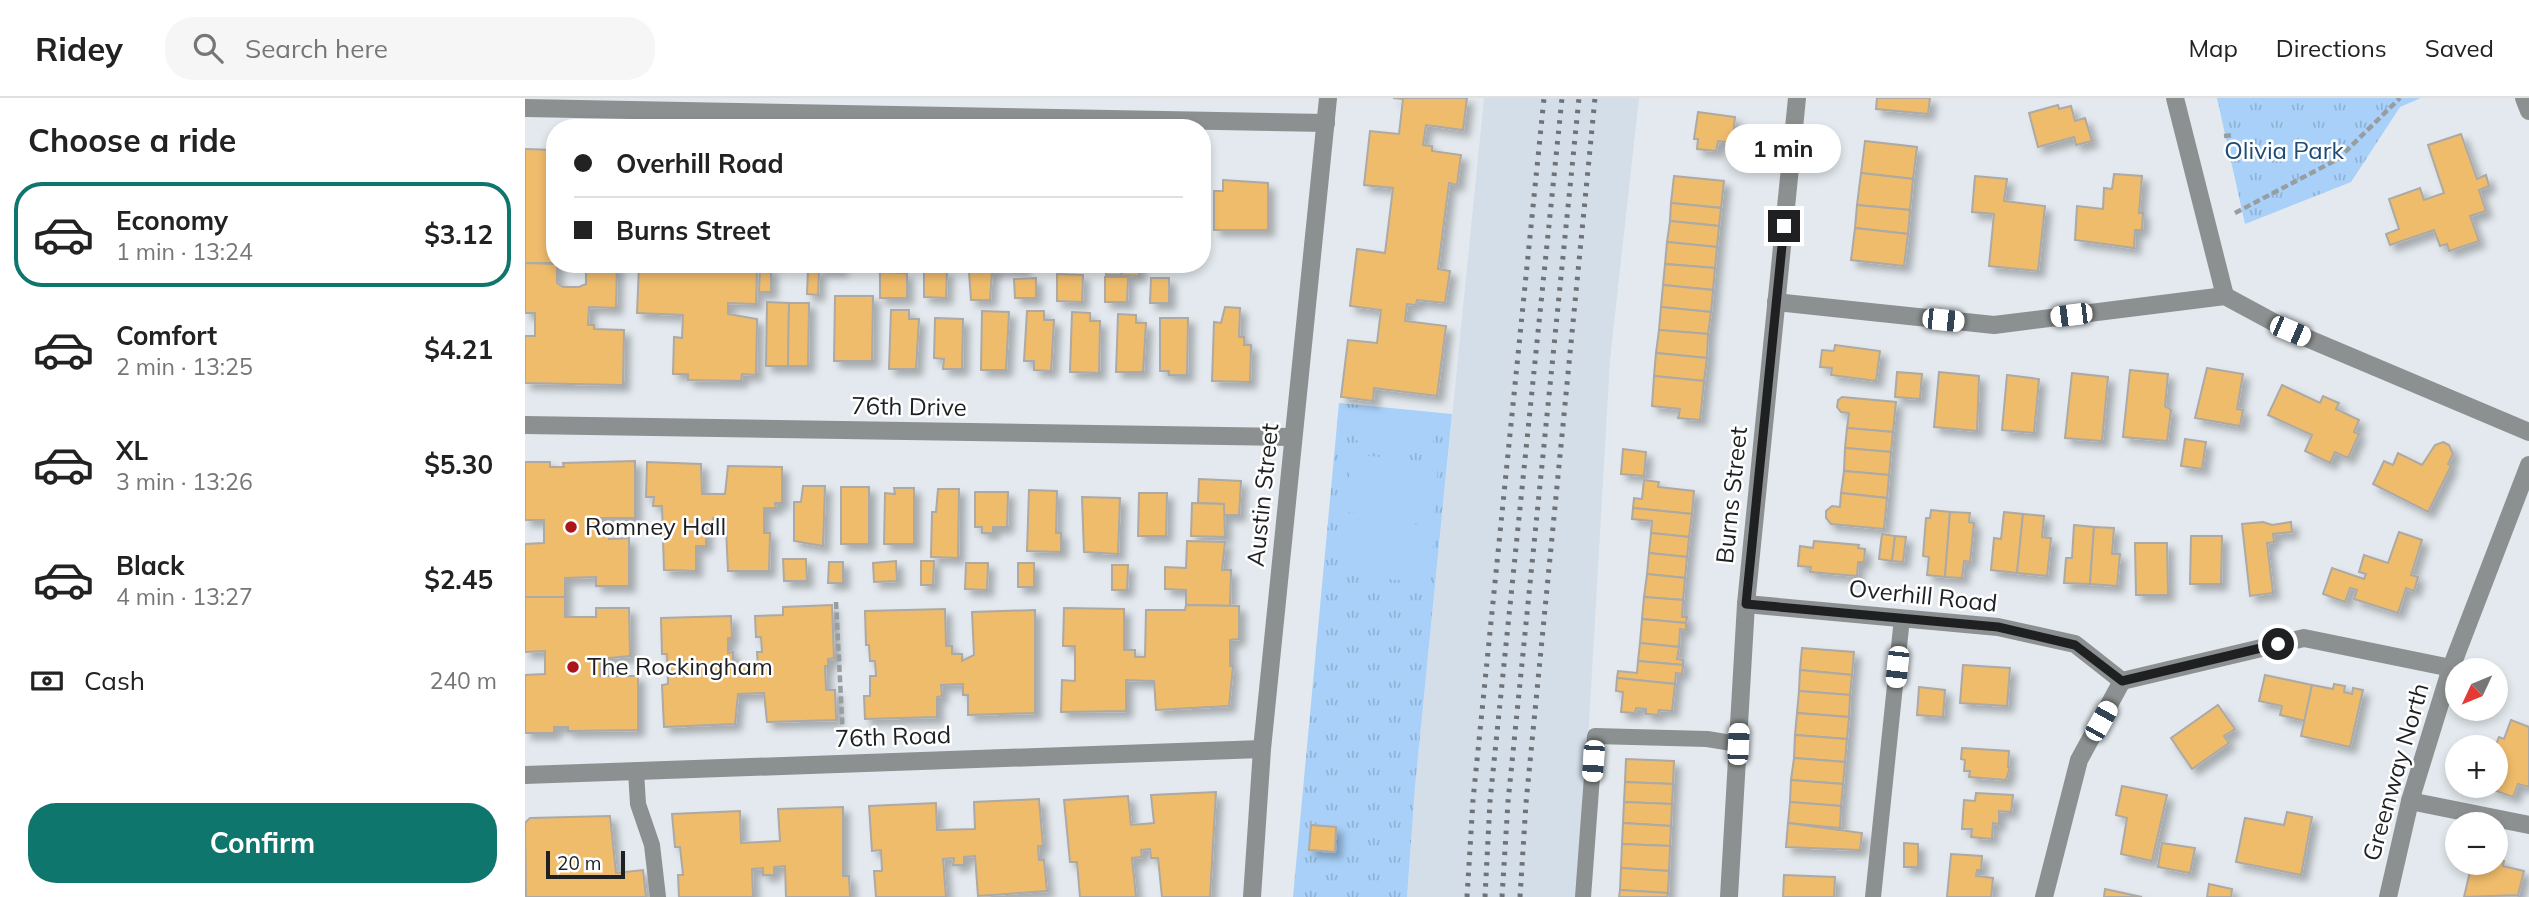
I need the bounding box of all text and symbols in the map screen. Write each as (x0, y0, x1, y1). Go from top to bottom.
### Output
search box (165, 17, 655, 80)
text: Ridey (35, 28, 123, 69)
icon: search (189, 29, 227, 67)
text: Search here (245, 32, 388, 65)
text: Map (2188, 33, 2238, 63)
text: Directions (2276, 33, 2387, 63)
text: Saved (2425, 33, 2494, 63)
text: Choose a ride (28, 120, 236, 160)
callout: 1 min (1726, 124, 1842, 174)
text: 1 min (1753, 134, 1813, 163)
park label: Olivia Park (2224, 135, 2344, 165)
text: Overhill Road (616, 147, 784, 180)
icon: car (32, 203, 95, 266)
text: Economy (116, 204, 228, 237)
route end (1768, 210, 1800, 242)
text: Burns Street (616, 214, 770, 247)
text: $3.12 (424, 218, 493, 251)
text: 1 min · 13:24 (116, 237, 253, 266)
car (2049, 302, 2094, 328)
car (1922, 307, 1965, 333)
car (2267, 313, 2314, 349)
icon: car (32, 318, 95, 381)
text: Comfort (116, 319, 217, 352)
text: $4.21 (424, 333, 493, 366)
text: 2 min · 13:25 (116, 352, 253, 381)
street label: 76th Drive (851, 390, 967, 422)
street label: Austin Street (1240, 422, 1284, 568)
street label: Burns Street (1709, 425, 1753, 565)
icon: car (32, 433, 95, 496)
text: XL (116, 434, 148, 467)
text: $5.30 (424, 448, 493, 481)
text: 3 min · 13:26 (116, 467, 253, 496)
place label: Romney Hall (585, 511, 726, 541)
marker: Romney Hall (563, 519, 579, 535)
icon: car (32, 548, 95, 611)
text: Black (116, 549, 184, 582)
text: $2.45 (424, 563, 493, 596)
street label: Overhill Road (1847, 572, 1999, 618)
text: 4 min · 13:27 (116, 582, 253, 611)
route start (2262, 628, 2294, 660)
car (1885, 645, 1910, 689)
place label: The Rockingham (587, 651, 773, 681)
north arrow (2445, 658, 2508, 721)
map controls (2445, 658, 2508, 875)
marker: The Rockingham (565, 659, 581, 675)
icon: cash (28, 662, 66, 700)
text: Cash (84, 664, 145, 697)
text: 240 m (429, 666, 497, 695)
street label: Greenway North (2355, 679, 2435, 864)
car (2082, 698, 2121, 744)
street label: 76th Road (834, 719, 952, 753)
car (1727, 722, 1750, 766)
button: + (2445, 735, 2508, 798)
car (1582, 739, 1605, 783)
button: Confirm (28, 803, 497, 883)
button: − (2445, 812, 2508, 875)
scale bar (546, 848, 625, 880)
text: 20 m (557, 851, 601, 875)

